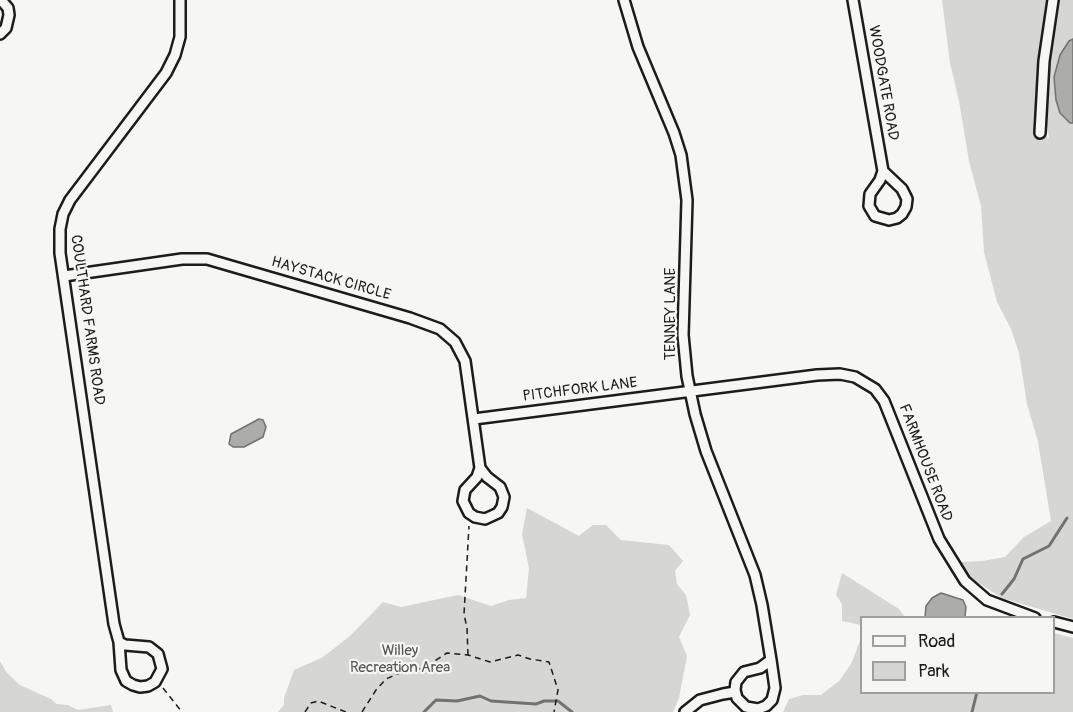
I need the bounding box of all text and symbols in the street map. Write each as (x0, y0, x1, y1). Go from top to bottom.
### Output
street label: WOODGATE ROAD (864, 24, 902, 142)
street label: COULTHARD FARMS ROAD (66, 234, 108, 406)
street label: HAYSTACK CIRCLE (269, 253, 393, 305)
street label: TENNEY LANE (662, 268, 680, 360)
street label: PITCHFORK LANE (522, 374, 638, 406)
street label: FARMHOUSE ROAD (894, 402, 956, 524)
legend (860, 616, 1055, 694)
text: Road (918, 630, 955, 653)
park label: Willey Recreation Area (350, 642, 450, 677)
text: Park (918, 660, 950, 683)

